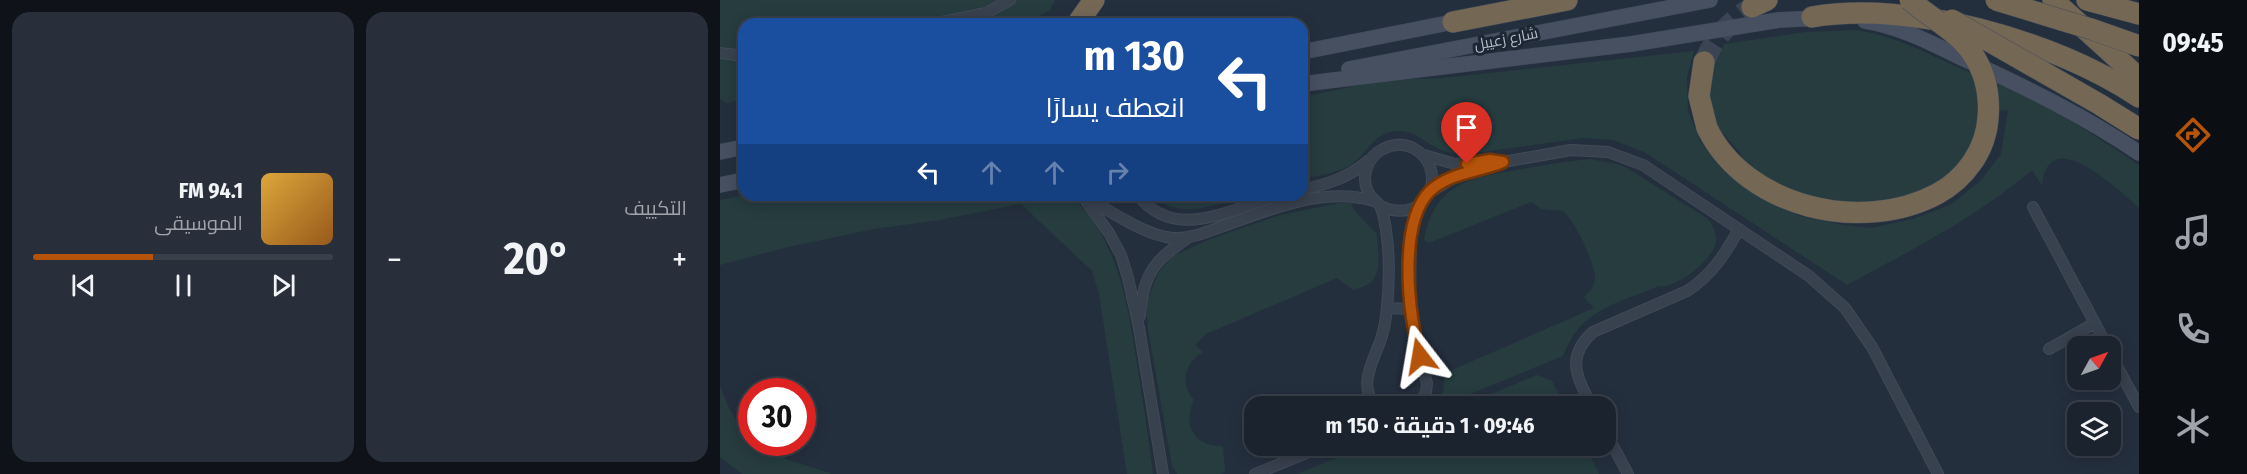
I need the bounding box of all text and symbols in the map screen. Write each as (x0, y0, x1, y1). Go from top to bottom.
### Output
street label: شارع زعيبل (1473, 24, 1540, 56)
text: 09:45 (2162, 27, 2224, 59)
text: 130 m (1084, 31, 1185, 81)
icon: left (1206, 42, 1284, 120)
text: انعطف يسارًا (1046, 92, 1185, 124)
pin (1441, 102, 1492, 164)
icon: arrive (1450, 111, 1483, 144)
icon: directions (2172, 114, 2214, 156)
icon: left (912, 156, 945, 189)
icon: ahead (975, 156, 1008, 189)
icon: ahead (1038, 156, 1071, 189)
icon: right (1101, 156, 1134, 189)
text: 94.1 FM (179, 177, 243, 204)
text: التكييف (624, 196, 687, 220)
text: الموسيقى (154, 211, 243, 235)
icon: music (2172, 211, 2214, 253)
text: 20° (504, 232, 570, 286)
text: − (387, 240, 402, 280)
text: + (672, 240, 687, 280)
icon: previous (67, 269, 100, 302)
icon: pause (167, 269, 200, 302)
icon: next (267, 269, 300, 302)
icon: phone (2172, 308, 2214, 350)
position arrow (1388, 324, 1452, 388)
north arrow (2067, 336, 2121, 390)
map controls (2067, 336, 2121, 456)
speed limit sign: 30 (738, 378, 816, 456)
button: layers (2067, 402, 2121, 456)
icon: climate (2172, 405, 2214, 447)
text: 09:46 · 1 دقيقة · 150 m (1326, 412, 1534, 439)

